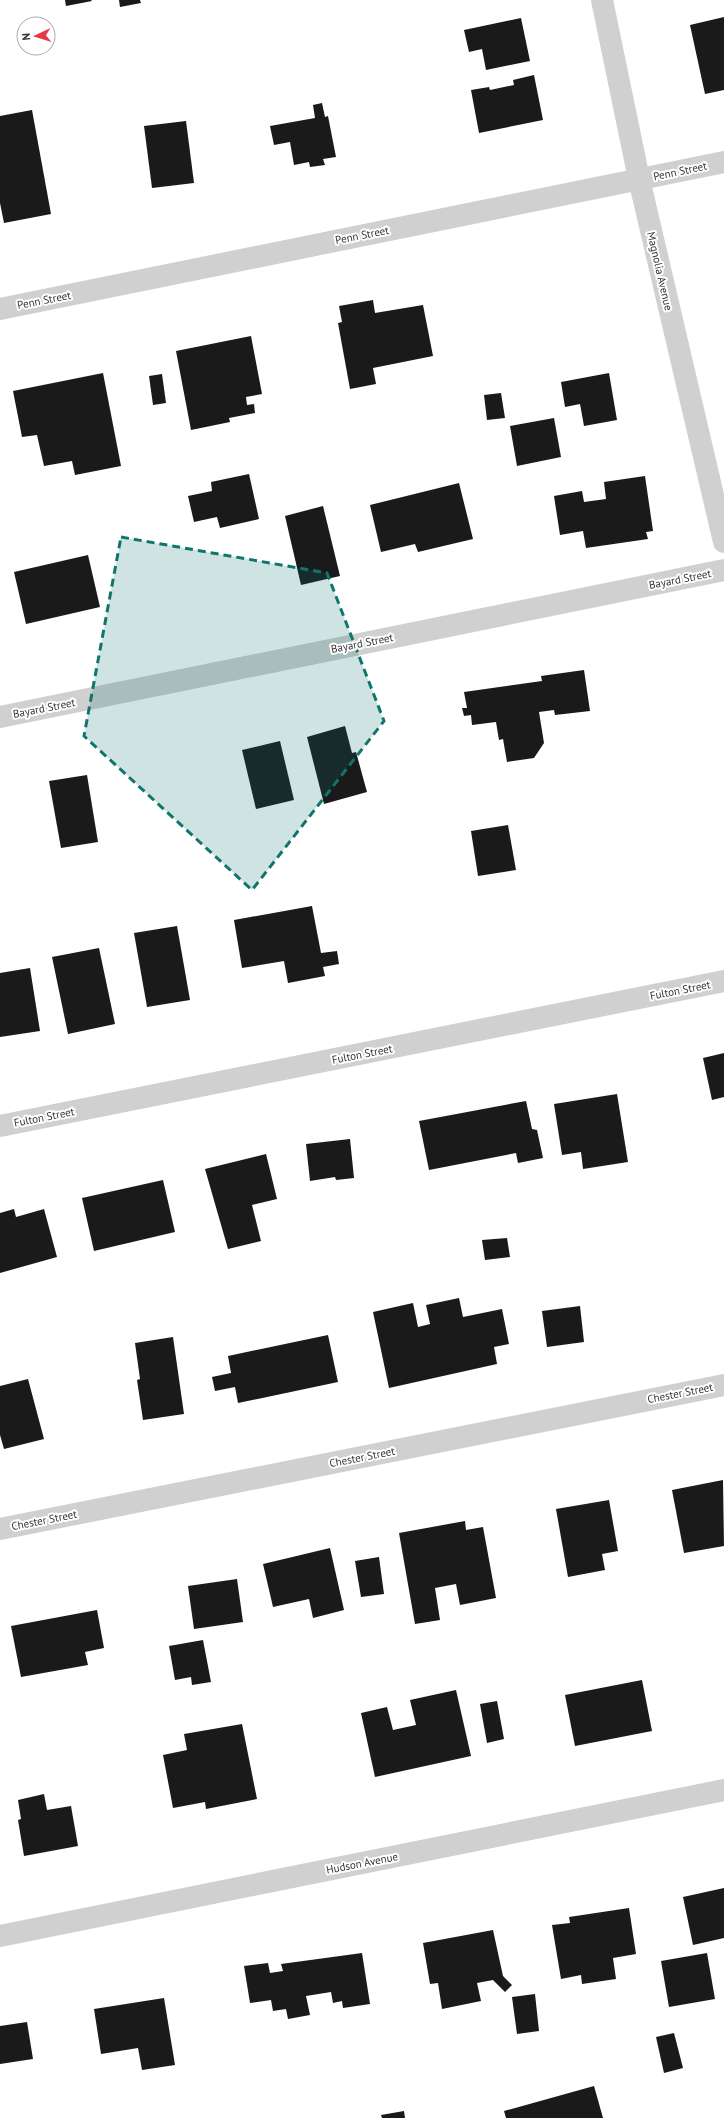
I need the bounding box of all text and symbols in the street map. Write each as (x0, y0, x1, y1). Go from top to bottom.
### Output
north arrow (16, 16, 56, 56)
text: N (19, 33, 33, 41)
street label: Penn Street (652, 158, 708, 184)
street label: Penn Street (334, 223, 390, 247)
street label: Magnolia Avenue (644, 230, 676, 312)
street label: Penn Street (16, 288, 72, 312)
street label: Bayard Street (648, 566, 713, 592)
street label: Bayard Street (330, 630, 395, 656)
street label: Bayard Street (12, 695, 77, 721)
street label: Fulton Street (649, 977, 712, 1003)
street label: Fulton Street (331, 1041, 394, 1067)
street label: Fulton Street (13, 1104, 76, 1130)
street label: Chester Street (646, 1380, 714, 1406)
street label: Chester Street (328, 1444, 396, 1470)
street label: Chester Street (10, 1507, 78, 1533)
street label: Hudson Avenue (325, 1849, 399, 1877)

